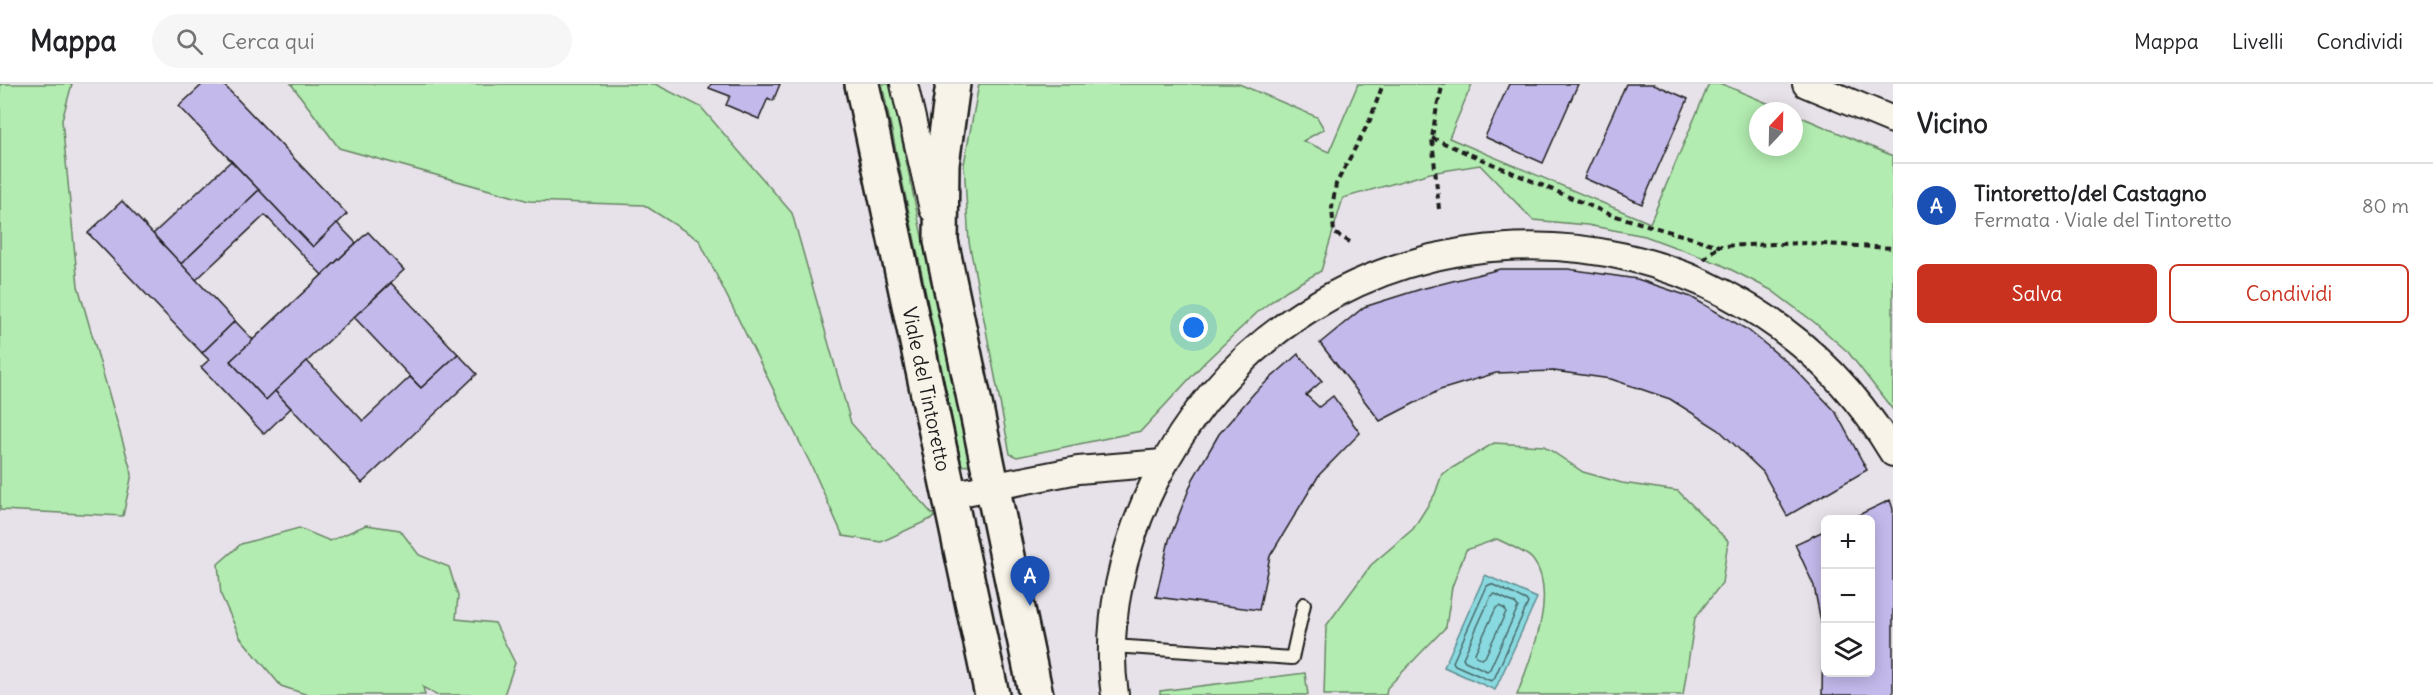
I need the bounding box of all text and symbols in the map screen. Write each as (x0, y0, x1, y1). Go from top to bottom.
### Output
search box (152, 14, 572, 68)
text: Mappa (30, 23, 116, 59)
icon: search (173, 25, 206, 58)
text: Cerca qui (221, 27, 315, 55)
text: Mappa (2134, 28, 2199, 55)
text: Livelli (2232, 28, 2283, 55)
text: Condividi (2316, 28, 2403, 55)
north arrow (1749, 102, 1803, 156)
text: Vicino (1917, 107, 1988, 140)
text: Tintoretto/del Castagno (1974, 179, 2207, 207)
text: A (1930, 193, 1943, 218)
text: 80 m (2362, 193, 2409, 218)
text: Fermata · Viale del Tintoretto (1974, 207, 2232, 232)
button: Salva (1917, 264, 2157, 323)
button: Condividi (2169, 264, 2409, 323)
street label: Viale del Tintoretto (897, 304, 957, 474)
your location (1179, 313, 1208, 342)
map controls (1821, 515, 1875, 677)
button: + (1821, 515, 1875, 569)
pin: A (1010, 556, 1050, 606)
button: − (1821, 569, 1875, 623)
button: layers (1821, 623, 1875, 677)

